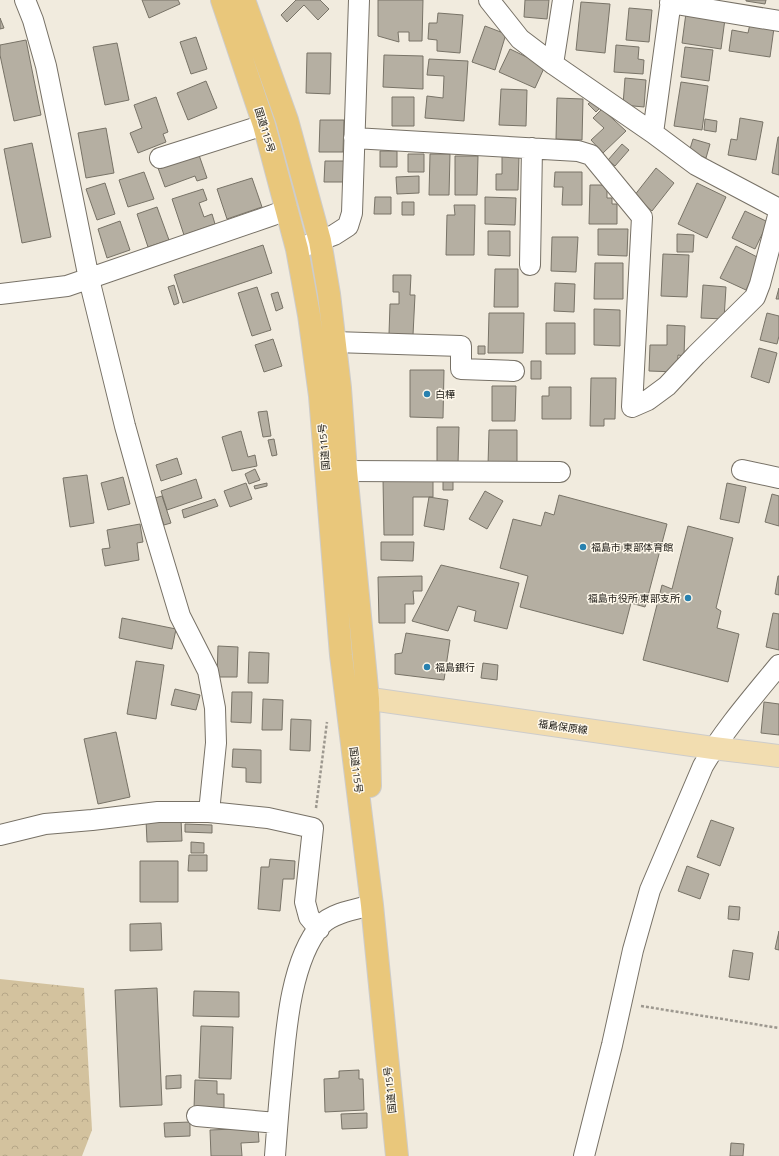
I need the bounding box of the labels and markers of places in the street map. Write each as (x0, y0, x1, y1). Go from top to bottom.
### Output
place label: 白樺 (435, 387, 455, 402)
marker: 白樺 (422, 389, 432, 399)
place label: 福島市 東部体育館 (591, 540, 673, 555)
marker: 福島市 東部体育館 (578, 542, 588, 552)
place label: 福島市役所 東部支所 (588, 591, 680, 606)
marker: 福島市役所 東部支所 (683, 593, 693, 603)
place label: 福島銀行 (435, 660, 475, 675)
marker: 福島銀行 (422, 662, 432, 672)

